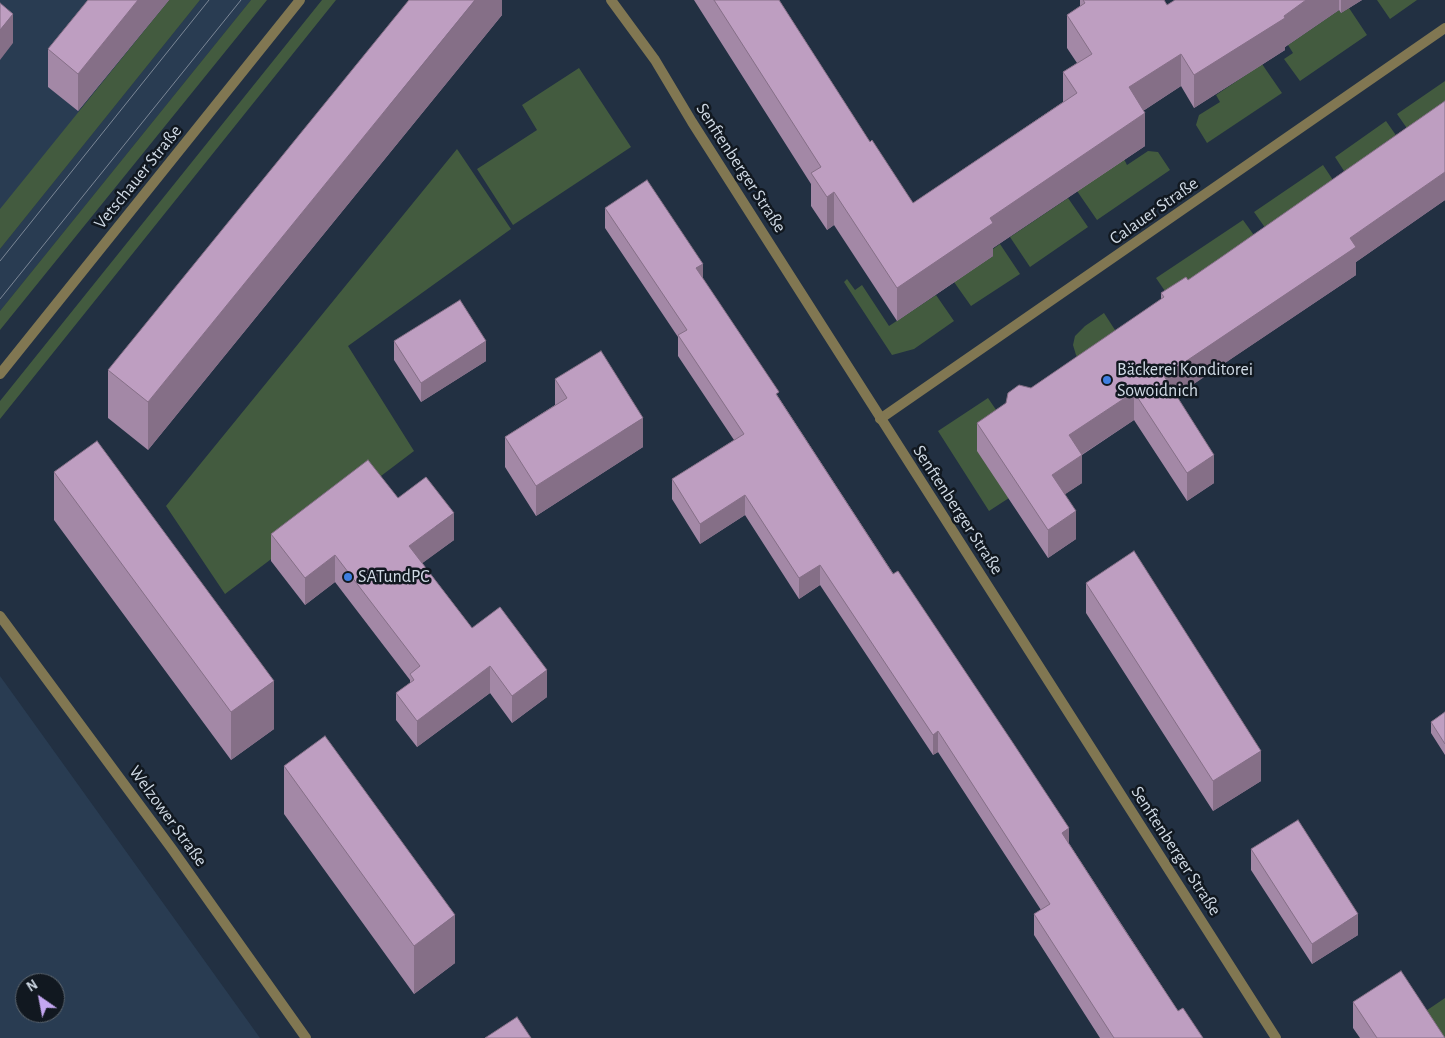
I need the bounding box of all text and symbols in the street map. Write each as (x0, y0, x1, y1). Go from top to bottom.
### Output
street label: Senftenberger Straße (691, 99, 791, 237)
street label: Vetschauer Straße (90, 121, 186, 233)
street label: Calauer Straße (1106, 173, 1202, 249)
place label: Bäckerei Konditorei Sowoidnich (1117, 359, 1253, 402)
marker: Bäckerei Konditorei Sowoidnich (1101, 374, 1113, 386)
street label: Senftenberger Straße (908, 441, 1008, 579)
place label: SATundPC (358, 566, 430, 588)
marker: SATundPC (342, 571, 354, 583)
street label: Welzower Straße (124, 761, 212, 871)
street label: Senftenberger Straße (1126, 782, 1226, 920)
north arrow (15, 973, 65, 1023)
text: N (24, 978, 40, 995)

